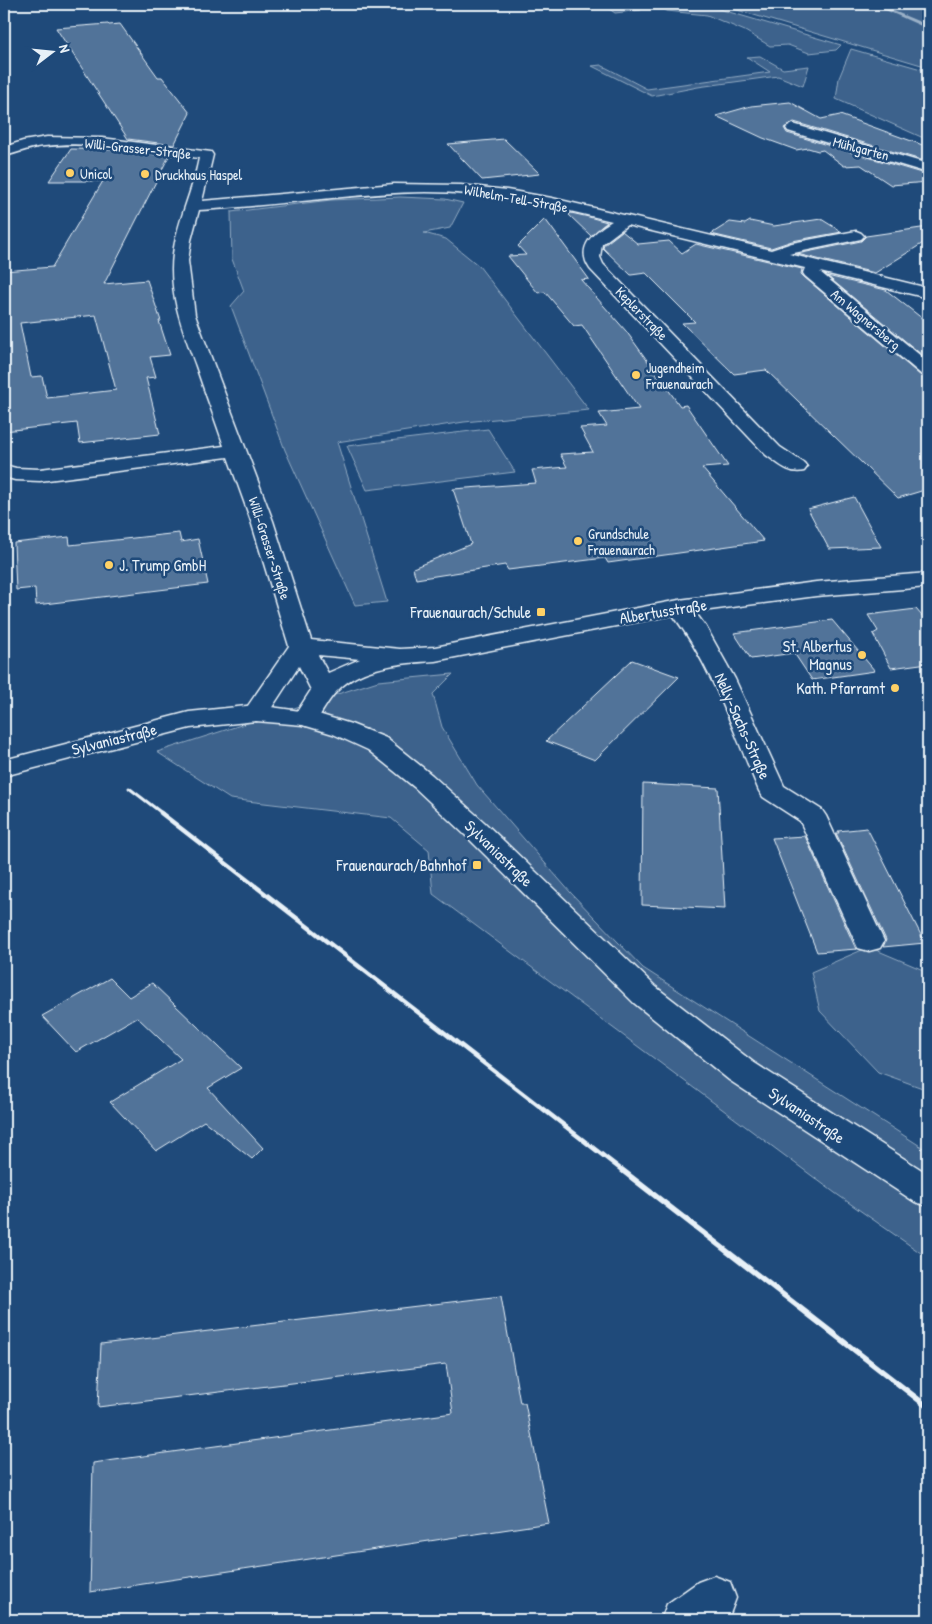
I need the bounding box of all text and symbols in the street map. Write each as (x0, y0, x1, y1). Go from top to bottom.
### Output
north arrow (28, 28, 78, 78)
text: N (55, 42, 75, 55)
street label: Mühlgarten (831, 131, 891, 166)
street label: Willi-Grasser-Straße (84, 133, 192, 164)
place label: Unicol (80, 164, 112, 183)
place label: Druckhaus Haspel (155, 165, 242, 185)
marker: Unicol (64, 167, 76, 179)
marker: Druckhaus Haspel (139, 168, 151, 180)
street label: Wilhelm-Tell-Straße (463, 180, 570, 218)
street label: Keplerstraße (611, 282, 673, 345)
street label: Am Wagnersberg (826, 284, 905, 355)
place label: Jugendheim Frauenaurach (645, 358, 713, 393)
marker: Jugendheim Frauenaurach (630, 369, 642, 381)
street label: Willi-Grasser-Straße (244, 494, 296, 602)
place label: Grundschule Frauenaurach (587, 524, 655, 559)
marker: Grundschule Frauenaurach (572, 535, 584, 547)
place label: J. Trump GmbH (119, 554, 206, 576)
marker: J. Trump GmbH (103, 559, 115, 571)
street label: Albertusstraße (618, 593, 709, 629)
place label: Frauenaurach/Schule (409, 601, 532, 623)
marker: Frauenaurach/Schule (535, 606, 547, 618)
place label: St. Albertus Magnus (783, 635, 852, 675)
marker: St. Albertus Magnus (856, 649, 868, 661)
street label: Nelly-Sachs-Straße (710, 669, 777, 783)
place label: Kath. Pfarramt (796, 677, 885, 699)
marker: Kath. Pfarramt (889, 682, 901, 694)
street label: Sylvaniastraße (69, 718, 160, 760)
street label: Sylvaniastraße (460, 815, 538, 892)
place label: Frauenaurach/Bahnhof (336, 854, 467, 876)
marker: Frauenaurach/Bahnhof (471, 859, 483, 871)
street label: Sylvaniastraße (765, 1082, 850, 1149)

